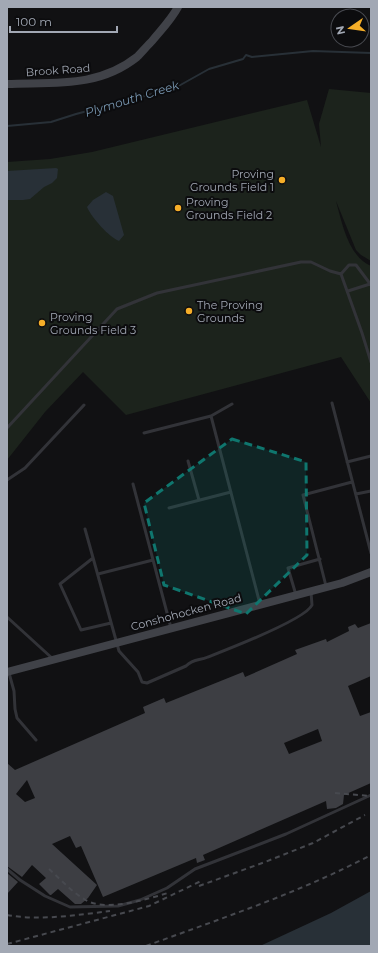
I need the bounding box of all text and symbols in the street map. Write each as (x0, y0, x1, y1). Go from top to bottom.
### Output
scale bar (10, 8, 117, 34)
north arrow (330, 8, 370, 48)
text: 100 m (16, 14, 52, 29)
text: N (332, 24, 348, 36)
street label: Brook Road (25, 61, 91, 79)
water label: Plymouth Creek (83, 77, 182, 120)
place label: Proving Grounds Field 1 (190, 167, 274, 194)
marker: Proving Grounds Field 1 (277, 175, 287, 185)
place label: Proving Grounds Field 2 (186, 195, 272, 222)
marker: Proving Grounds Field 2 (173, 203, 183, 213)
place label: The Proving Grounds (197, 298, 263, 325)
marker: The Proving Grounds (184, 306, 194, 316)
place label: Proving Grounds Field 3 (50, 310, 136, 337)
marker: Proving Grounds Field 3 (37, 318, 47, 328)
street label: Conshohocken Road (129, 590, 243, 634)

